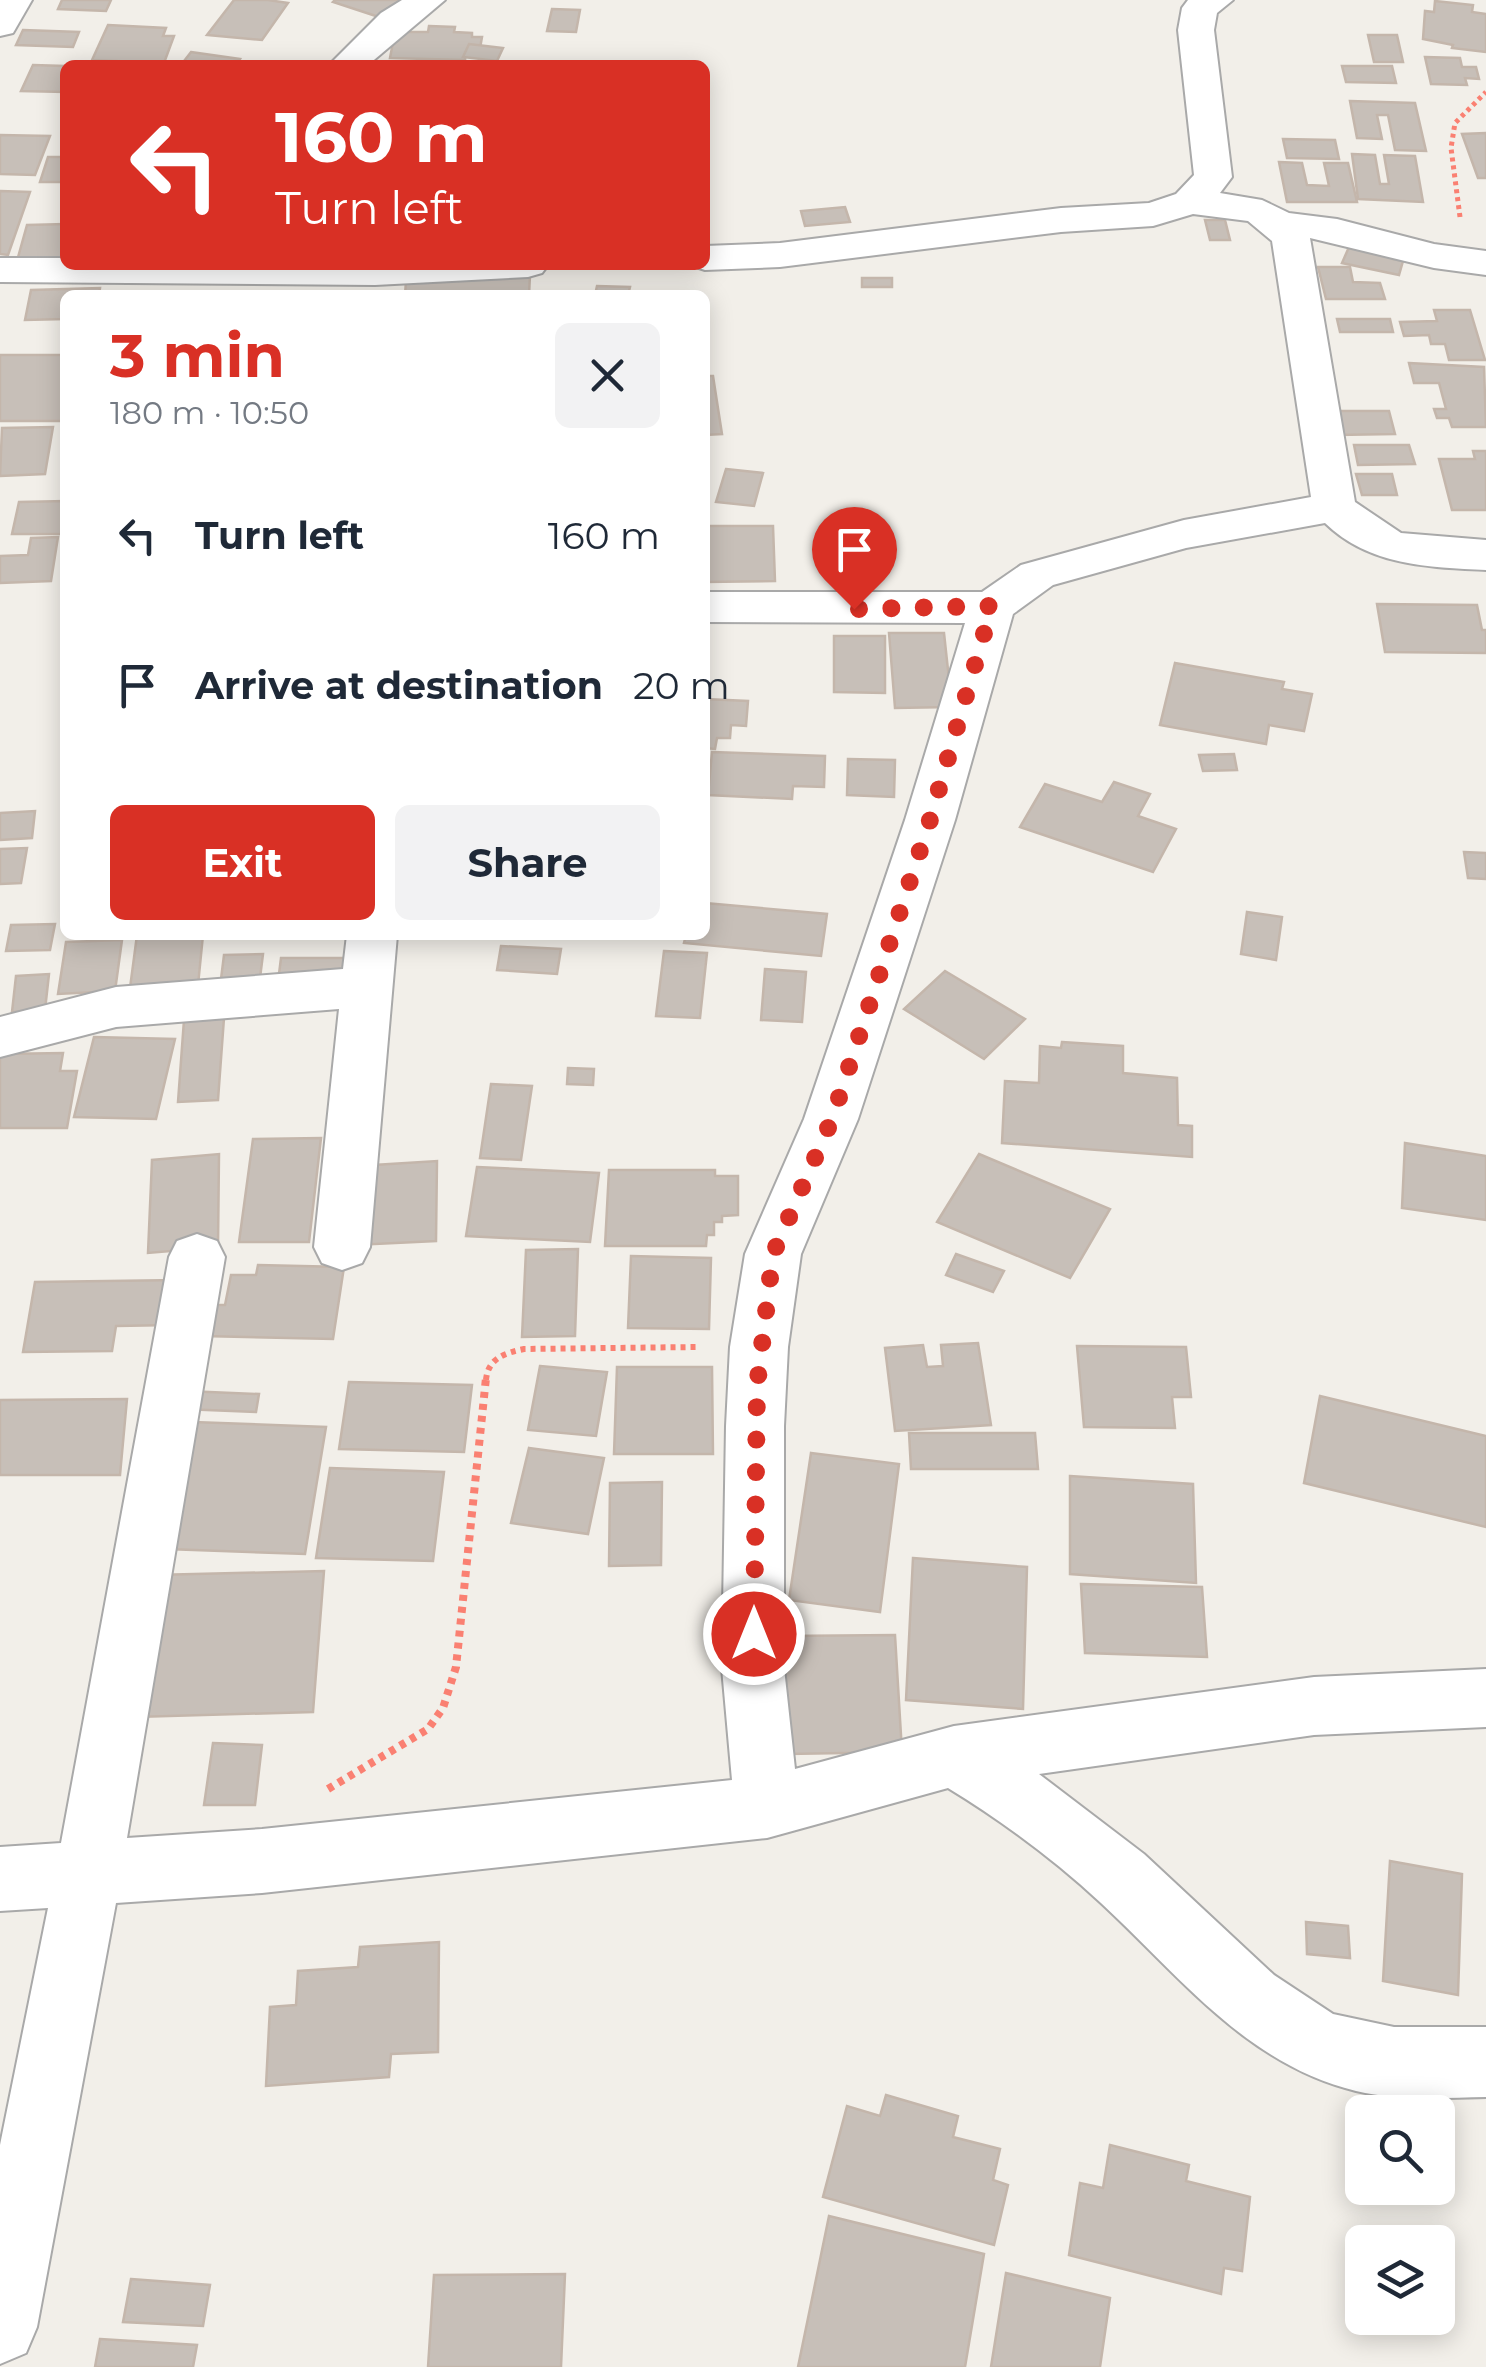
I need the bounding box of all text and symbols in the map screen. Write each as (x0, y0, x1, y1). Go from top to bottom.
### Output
text: 160 m (275, 94, 488, 180)
icon: left (110, 100, 240, 230)
text: Turn left (275, 180, 463, 235)
text: 3 min (110, 319, 285, 392)
button: close (555, 323, 660, 428)
text: 180 m · 10:50 (110, 393, 309, 432)
pin (812, 507, 897, 610)
icon: left (110, 508, 165, 563)
text: Turn left (195, 512, 364, 559)
text: 160 m (548, 512, 660, 559)
icon: arrive (827, 522, 882, 577)
icon: arrive (110, 658, 165, 713)
text: Arrive at destination (195, 662, 603, 709)
text: 20 m (633, 662, 730, 709)
button: Exit (110, 805, 375, 920)
button: Share (395, 805, 660, 920)
position arrow (702, 1582, 806, 1686)
map controls (1345, 2095, 1455, 2335)
button: search (1345, 2095, 1455, 2205)
button: layers (1345, 2225, 1455, 2335)

